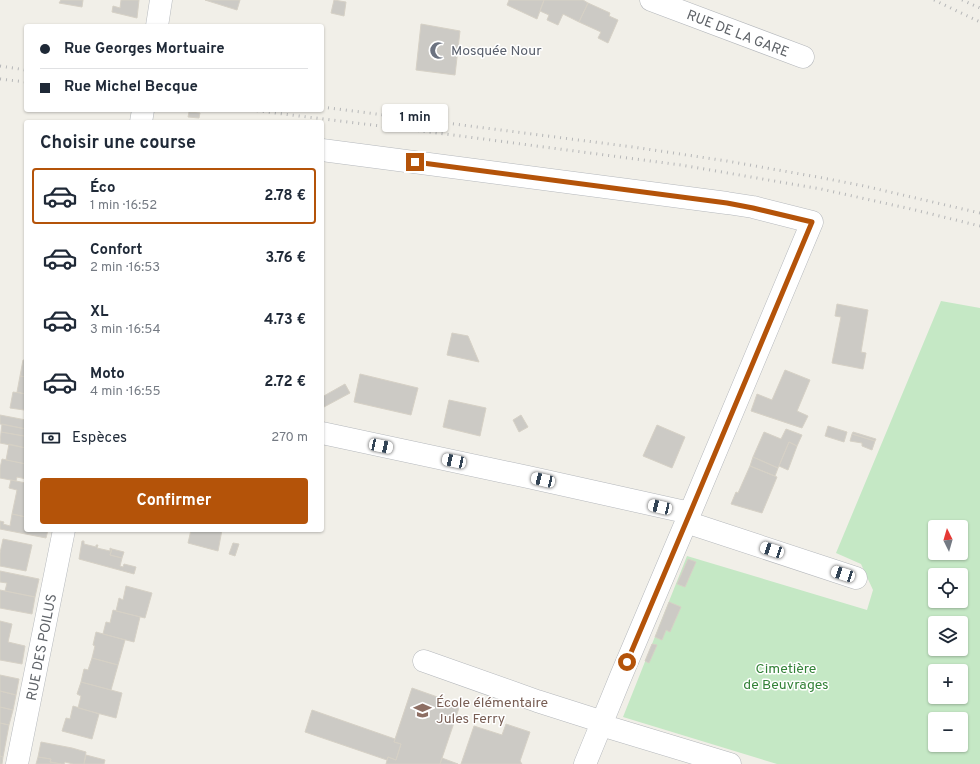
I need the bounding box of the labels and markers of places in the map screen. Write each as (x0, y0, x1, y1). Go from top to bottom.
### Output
mosque icon: Mosquée Nour (428, 40, 448, 60)
place label: Mosquée Nour (451, 43, 542, 60)
place label: École élémentaire Jules Ferry (436, 694, 548, 728)
school or university icon: École élémentaire Jules Ferry (413, 700, 433, 720)

